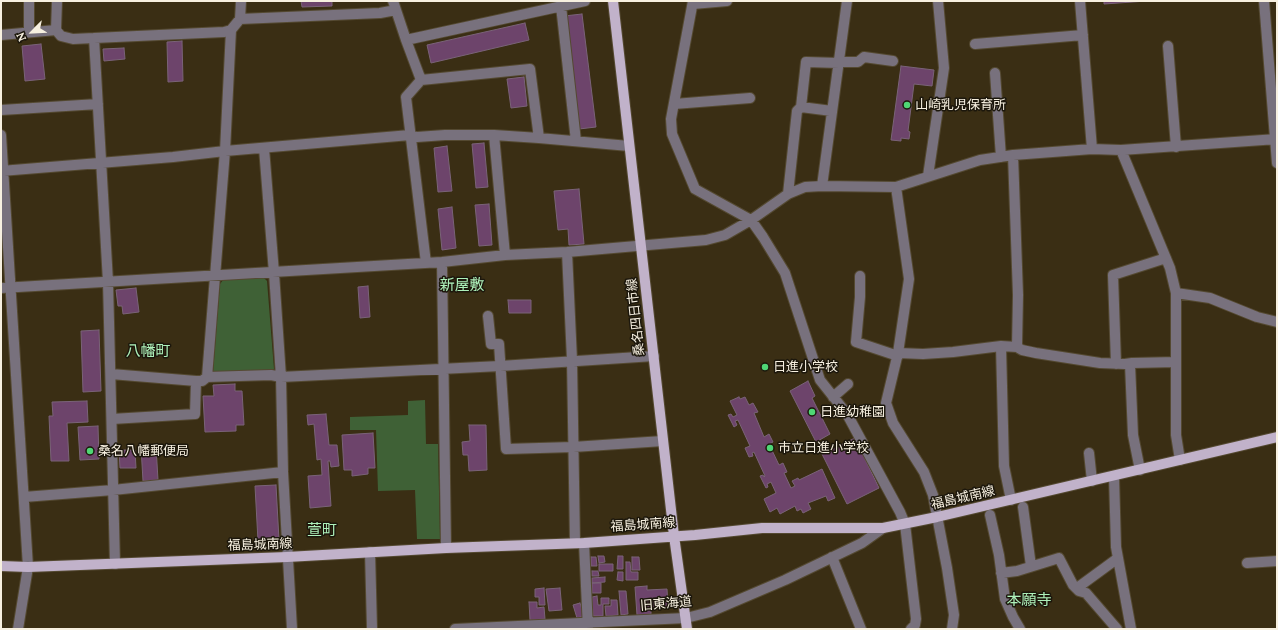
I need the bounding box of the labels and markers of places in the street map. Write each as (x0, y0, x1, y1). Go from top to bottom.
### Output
place label: 山崎乳児保育所 (915, 97, 1006, 113)
marker: 山崎乳児保育所 (902, 100, 912, 110)
place label: 日進小学校 (773, 359, 838, 375)
marker: 日進小学校 (760, 362, 770, 372)
place label: 日進幼稚園 (820, 404, 885, 420)
marker: 日進幼稚園 (807, 407, 817, 417)
place label: 市立日進小学校 (778, 440, 869, 456)
place label: 桑名八幡郵便局 (98, 443, 189, 459)
marker: 市立日進小学校 (765, 443, 775, 453)
marker: 桑名八幡郵便局 (85, 446, 95, 456)

